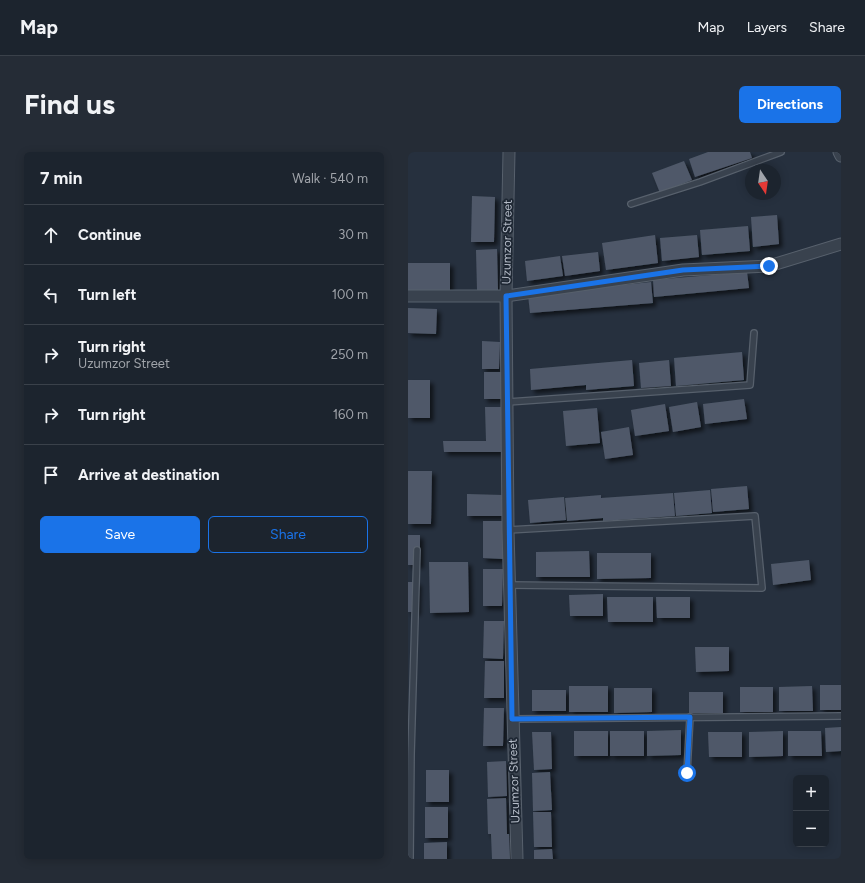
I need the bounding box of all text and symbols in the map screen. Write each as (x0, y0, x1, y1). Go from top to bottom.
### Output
text: Map (20, 16, 58, 39)
text: Map (697, 19, 725, 36)
text: Layers (747, 19, 787, 36)
text: Share (809, 19, 845, 36)
button: Directions (739, 86, 841, 123)
text: Find us (24, 87, 115, 121)
north arrow (745, 164, 781, 200)
text: 7 min (40, 168, 82, 188)
text: Walk · 540 m (292, 171, 368, 186)
street label: Uzumzor Street (499, 199, 515, 284)
icon: ahead (40, 224, 62, 246)
text: Continue (78, 226, 141, 244)
text: 30 m (338, 227, 368, 242)
route end (760, 257, 778, 275)
icon: left (40, 284, 62, 306)
text: Turn left (78, 286, 136, 304)
text: 100 m (332, 287, 368, 302)
text: Turn right (78, 338, 146, 356)
icon: right (40, 344, 62, 366)
text: 250 m (331, 347, 368, 362)
text: Uzumzor Street (78, 356, 170, 371)
icon: right (40, 404, 62, 426)
text: Turn right (78, 406, 146, 424)
text: 160 m (333, 407, 368, 422)
icon: arrive (40, 464, 62, 486)
text: Arrive at destination (78, 466, 219, 484)
button: Save (40, 516, 200, 553)
button: Share (208, 516, 368, 553)
street label: Uzumzor Street (506, 738, 522, 824)
route start (678, 764, 696, 782)
map controls (793, 775, 829, 847)
button: + (793, 775, 829, 811)
button: − (793, 811, 829, 847)

